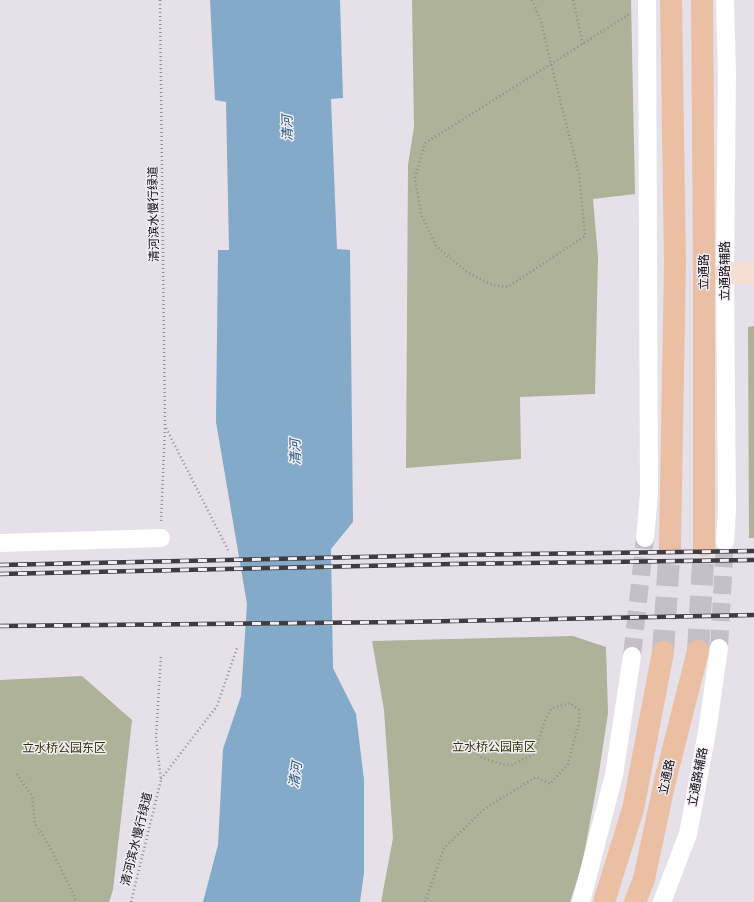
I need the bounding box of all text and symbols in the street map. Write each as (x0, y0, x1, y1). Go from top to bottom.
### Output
water label: 清河 (280, 115, 296, 141)
street label: 清河滨水慢行绿道 (146, 166, 162, 262)
street label: 立通路辅路 (718, 241, 732, 301)
street label: 立通路 (697, 254, 711, 290)
water label: 清河 (288, 439, 304, 465)
park label: 立水桥公园南区 (452, 740, 536, 754)
park label: 立水桥公园东区 (22, 741, 106, 755)
street label: 立通路辅路 (685, 746, 711, 808)
street label: 立通路 (656, 758, 678, 796)
water label: 清河 (286, 761, 306, 789)
street label: 清河滨水慢行绿道 (118, 791, 156, 887)

